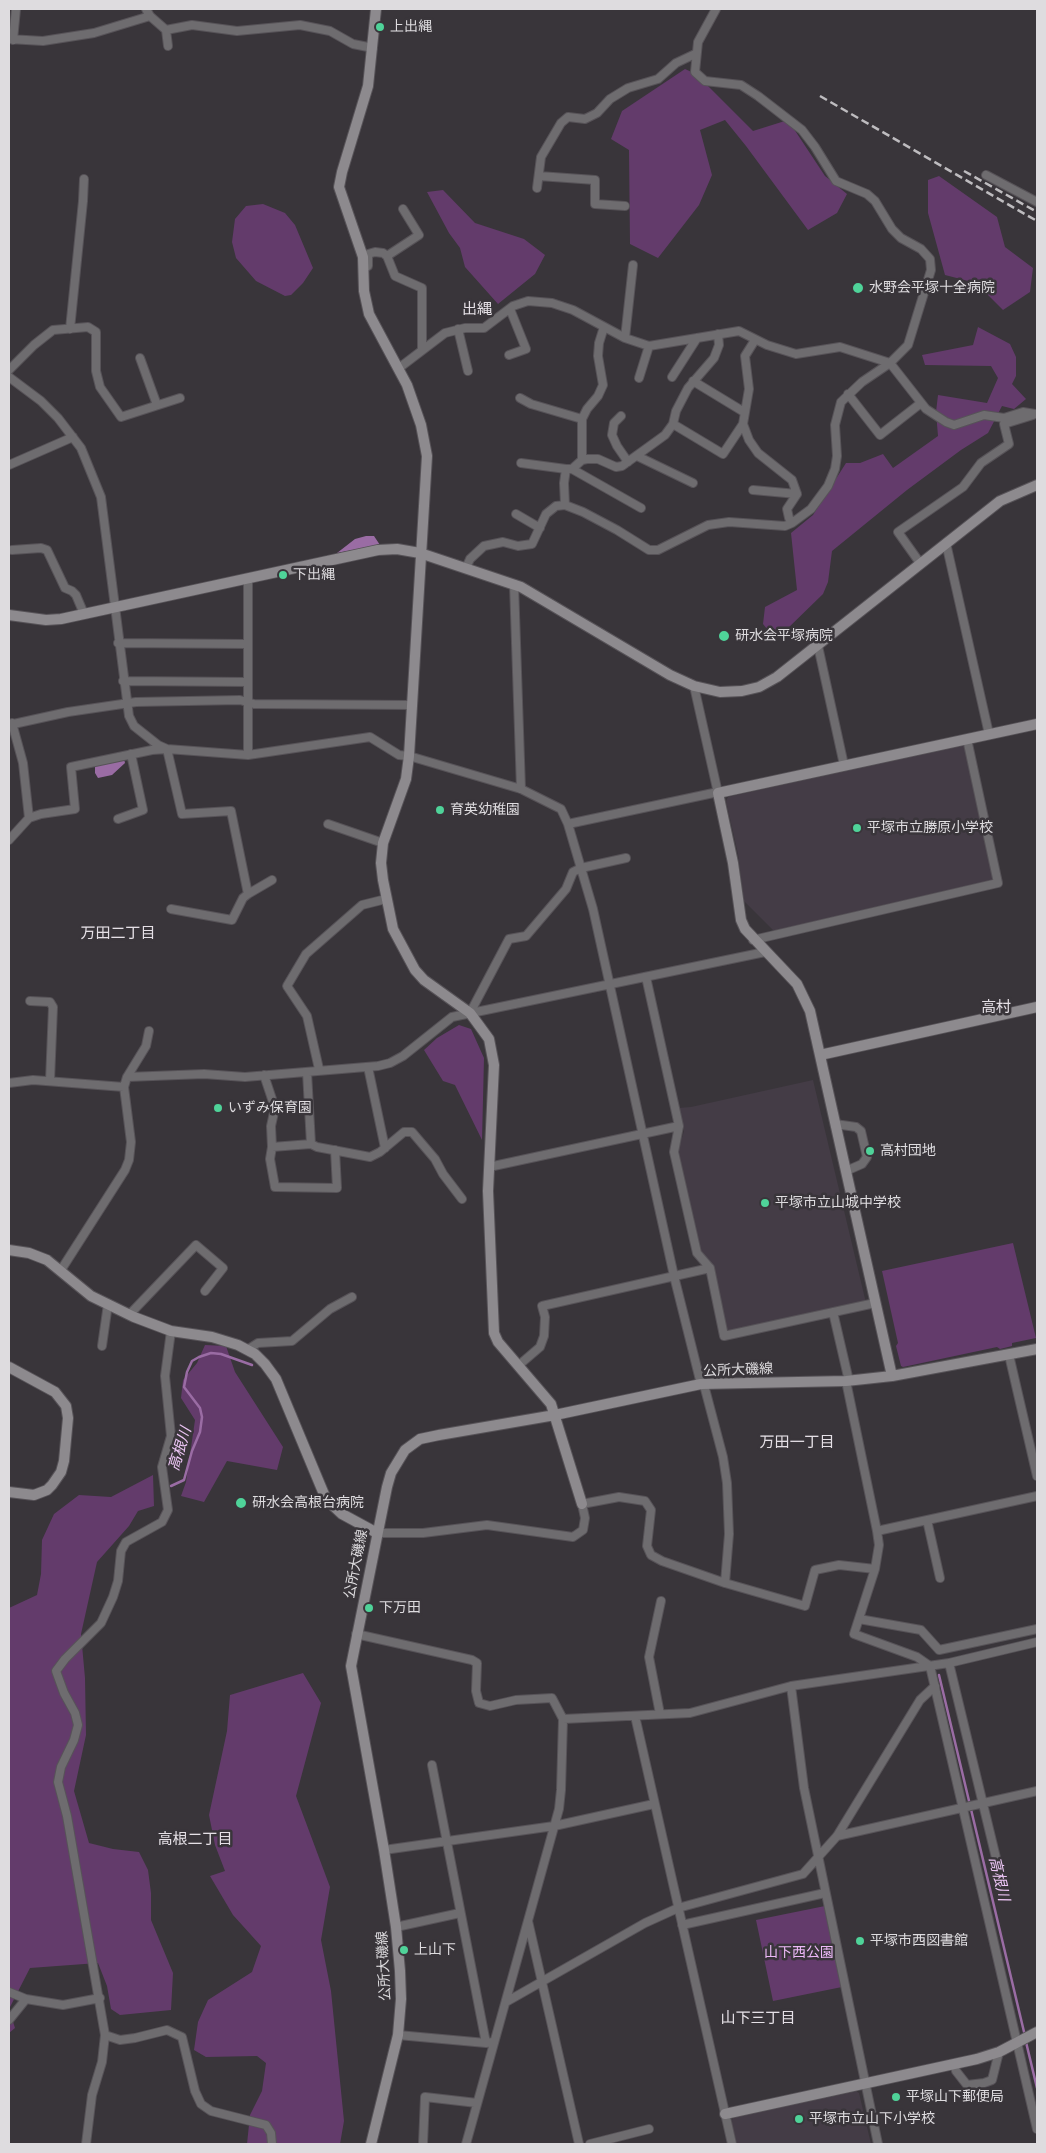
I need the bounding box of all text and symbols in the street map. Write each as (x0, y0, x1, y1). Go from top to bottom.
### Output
place label: 上出縄 (390, 19, 432, 35)
marker: 上出縄 (374, 21, 386, 33)
place label: 水野会平塚十全病院 (869, 280, 995, 296)
marker: 水野会平塚十全病院 (851, 281, 865, 295)
district label: 出縄 (462, 300, 492, 318)
place label: 下出縄 (293, 567, 335, 583)
marker: 下出縄 (277, 569, 289, 581)
place label: 研水会平塚病院 (735, 628, 833, 644)
marker: 研水会平塚病院 (717, 629, 731, 643)
place label: 育英幼稚園 (450, 802, 520, 818)
marker: 育英幼稚園 (434, 804, 446, 816)
place label: 平塚市立勝原小学校 (867, 820, 993, 836)
marker: 平塚市立勝原小学校 (851, 822, 863, 834)
district label: 万田二丁目 (81, 924, 155, 942)
district label: 高村 (981, 998, 1011, 1016)
place label: いずみ保育園 (228, 1100, 312, 1116)
marker: いずみ保育園 (212, 1102, 224, 1114)
place label: 高村団地 (880, 1143, 936, 1159)
marker: 高村団地 (864, 1145, 876, 1157)
place label: 平塚市立山城中学校 (775, 1195, 901, 1211)
marker: 平塚市立山城中学校 (759, 1197, 771, 1209)
street label: 公所大磯線 (703, 1360, 773, 1380)
water label: 高根川 (165, 1425, 195, 1473)
district label: 万田一丁目 (760, 1433, 834, 1451)
place label: 研水会高根台病院 (252, 1495, 364, 1511)
marker: 研水会高根台病院 (234, 1496, 248, 1510)
street label: 公所大磯線 (341, 1528, 371, 1600)
place label: 下万田 (379, 1600, 421, 1616)
marker: 下万田 (363, 1602, 375, 1614)
district label: 高根二丁目 (158, 1830, 232, 1848)
water label: 高根川 (985, 1855, 1013, 1903)
street label: 公所大磯線 (374, 1931, 394, 2001)
place label: 平塚市西図書館 (870, 1933, 968, 1949)
marker: 平塚市西図書館 (854, 1935, 866, 1947)
place label: 上山下 (414, 1942, 456, 1958)
marker: 上山下 (398, 1944, 410, 1956)
park label: 山下西公園 (764, 1945, 834, 1961)
district label: 山下三丁目 (721, 2009, 795, 2027)
place label: 平塚山下郵便局 (906, 2089, 1004, 2105)
marker: 平塚山下郵便局 (890, 2091, 902, 2103)
place label: 平塚市立山下小学校 (809, 2111, 935, 2127)
marker: 平塚市立山下小学校 (793, 2113, 805, 2125)

